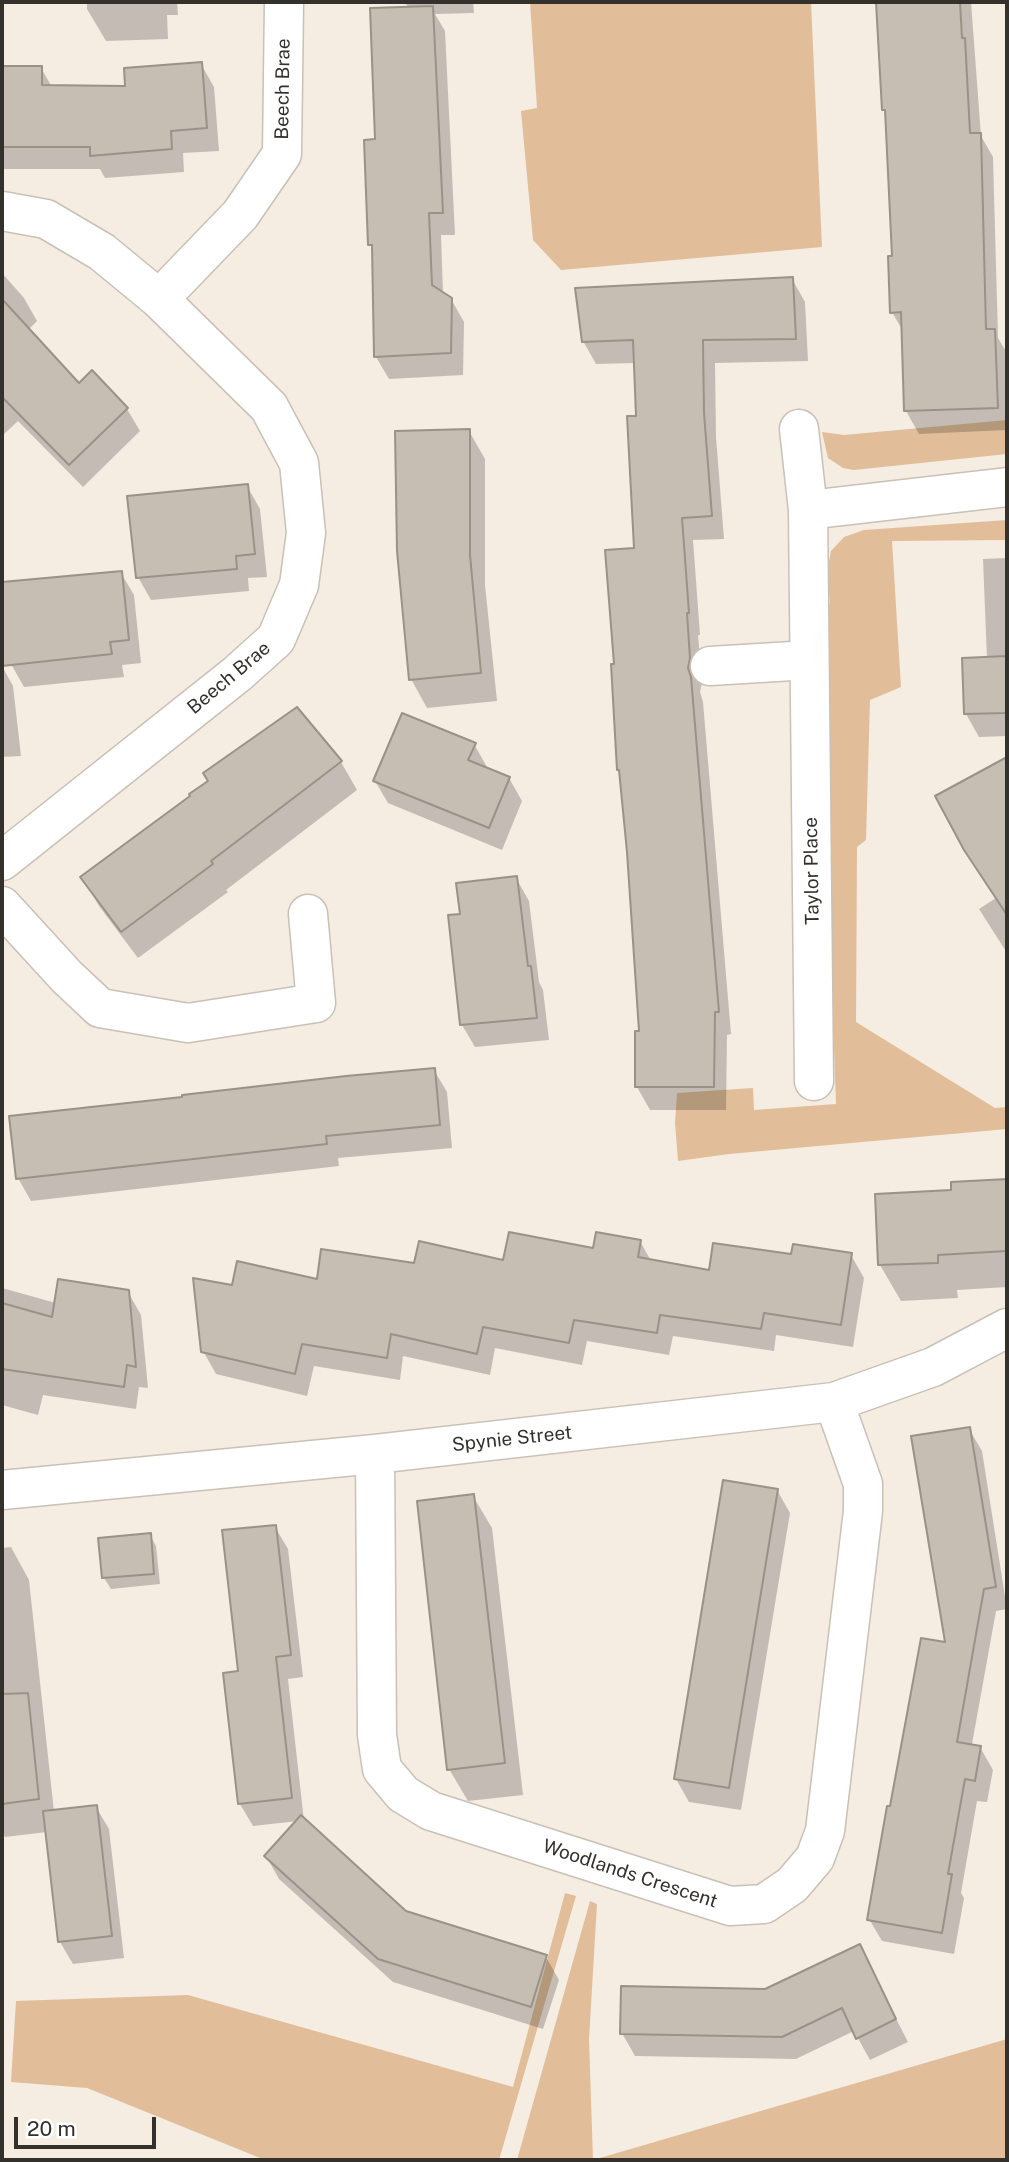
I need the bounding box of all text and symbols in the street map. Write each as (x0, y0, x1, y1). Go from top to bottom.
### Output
street label: Beech Brae (271, 38, 295, 140)
street label: Beech Brae (183, 637, 275, 719)
street label: Taylor Place (800, 817, 824, 925)
street label: Spynie Street (451, 1421, 573, 1457)
street label: Woodlands Crescent (540, 1835, 720, 1913)
scale bar (18, 2102, 159, 2146)
text: 20 m (27, 2116, 76, 2141)

